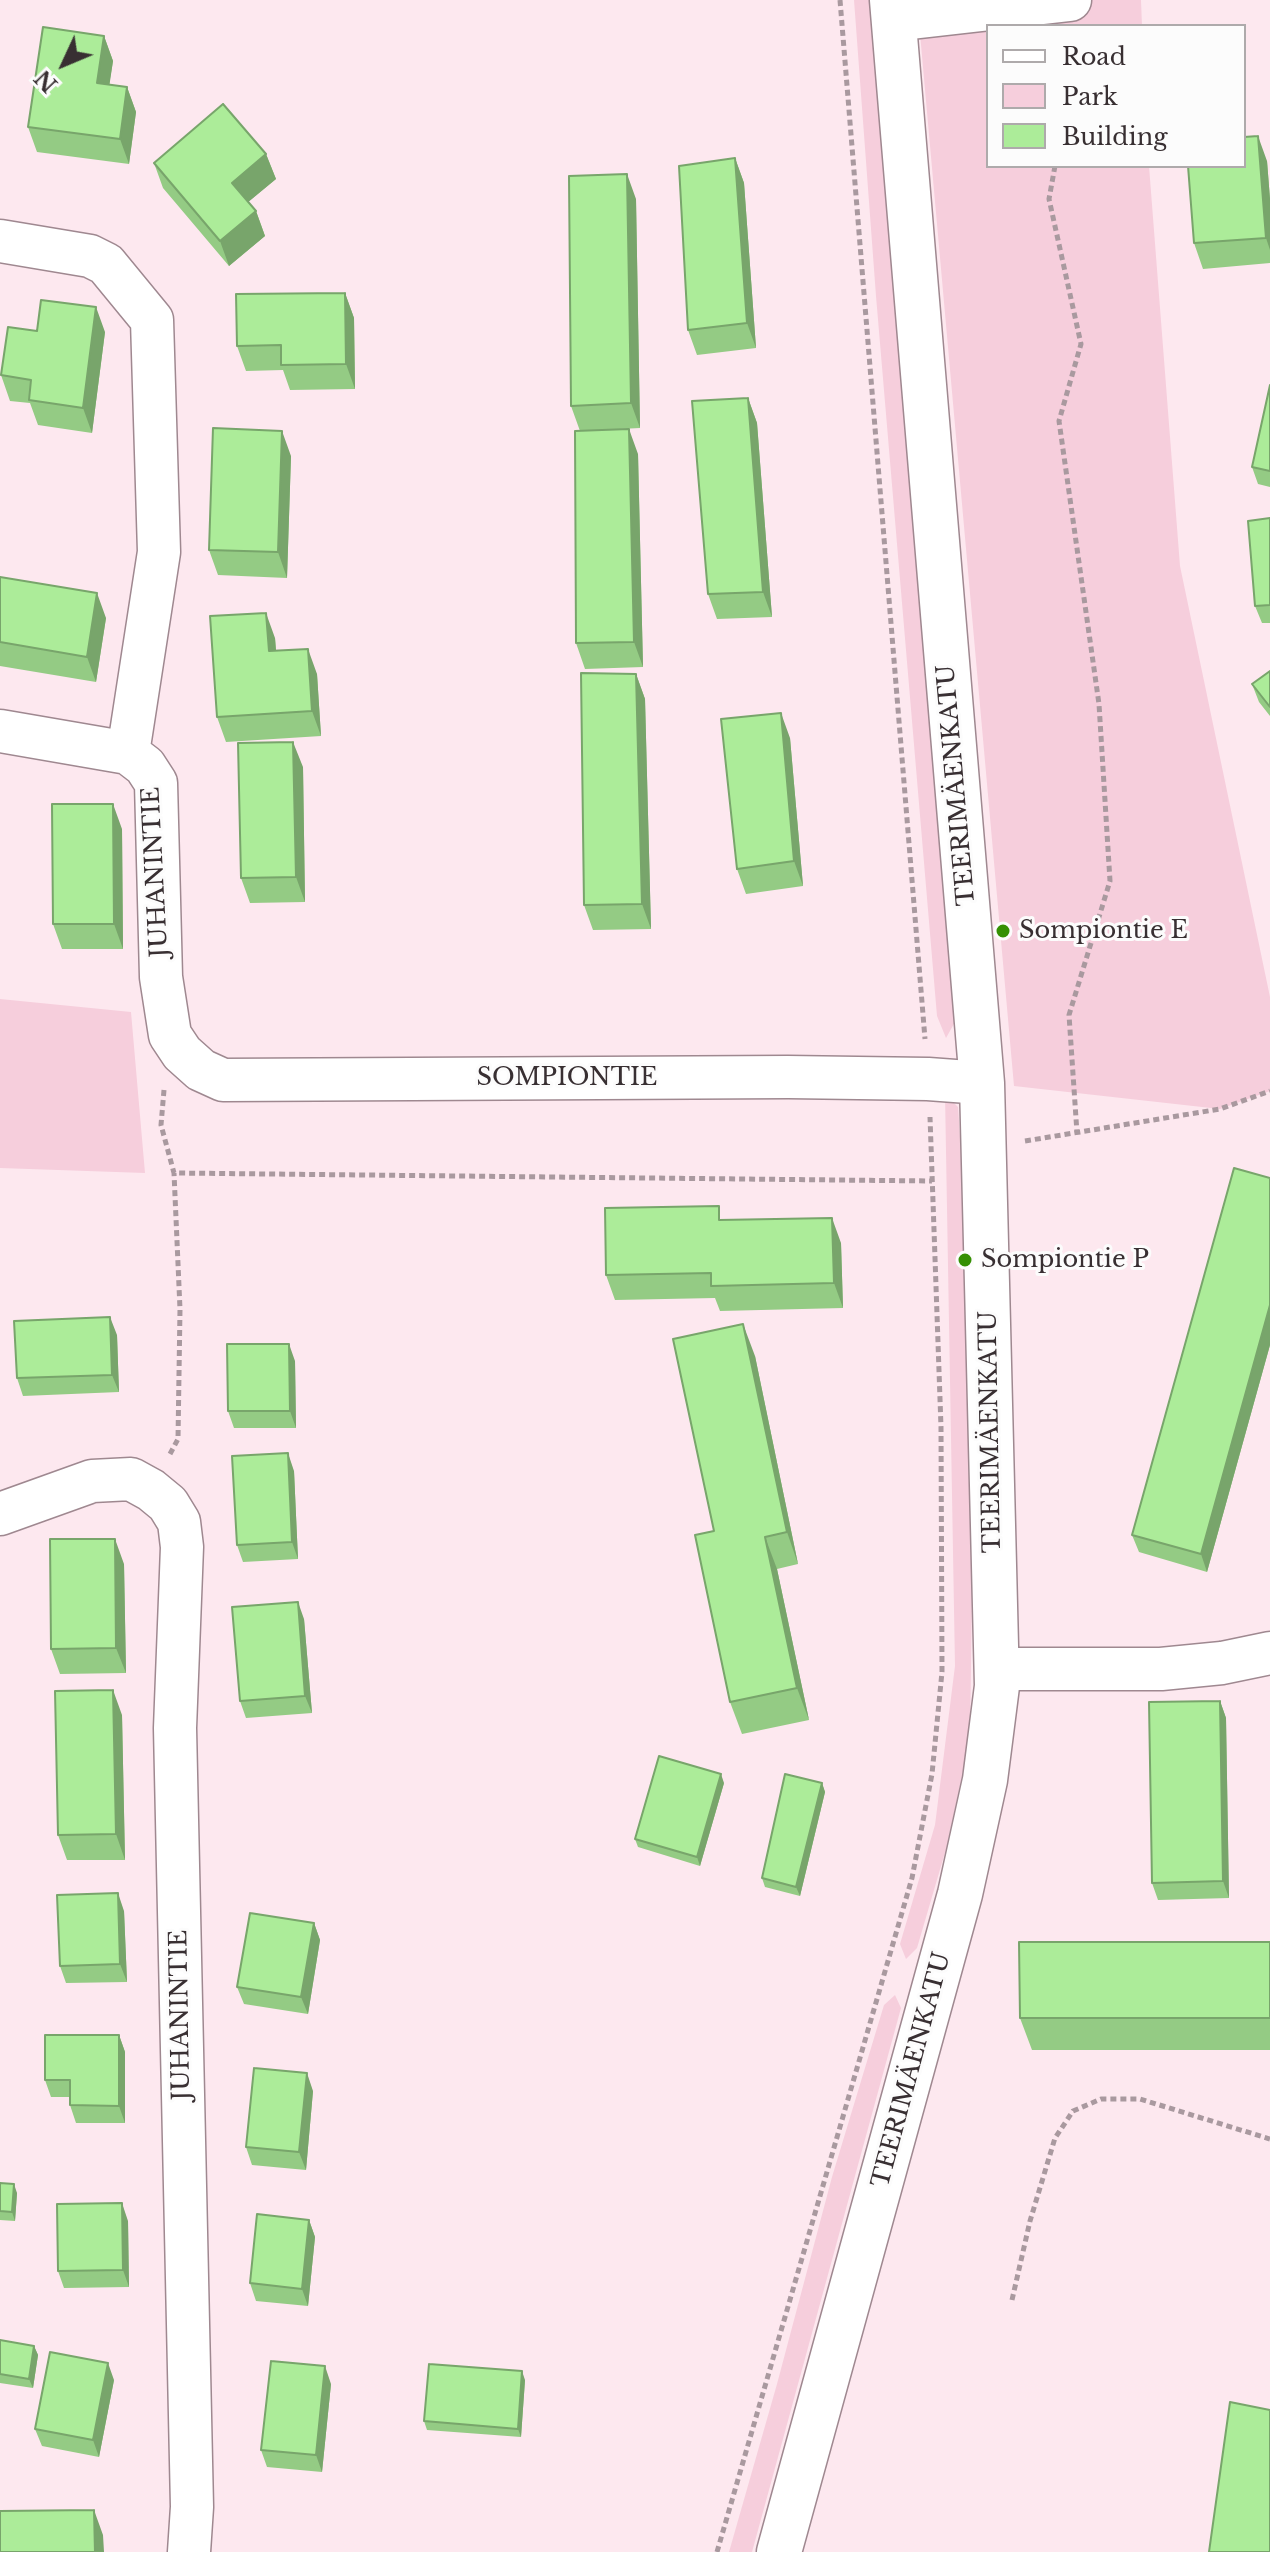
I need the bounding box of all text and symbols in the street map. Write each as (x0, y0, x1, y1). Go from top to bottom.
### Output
north arrow (24, 24, 104, 104)
legend (986, 24, 1246, 168)
text: Road (1062, 42, 1126, 71)
text: N (29, 64, 63, 98)
text: Park (1062, 82, 1118, 111)
text: Building (1062, 122, 1168, 151)
street label: TEERIMÄENKATU (932, 663, 982, 907)
street label: JUHANINTIE (137, 786, 175, 958)
place label: Sompiontie E (1019, 917, 1188, 945)
marker: Sompiontie E (994, 922, 1012, 940)
street label: SOMPIONTIE (477, 1064, 657, 1092)
place label: Sompiontie P (981, 1246, 1149, 1274)
marker: Sompiontie P (956, 1251, 974, 1269)
street label: TEERIMÄENKATU (974, 1311, 1008, 1553)
street label: JUHANINTIE (165, 1929, 197, 2101)
street label: TEERIMÄENKATU (867, 1949, 957, 2191)

